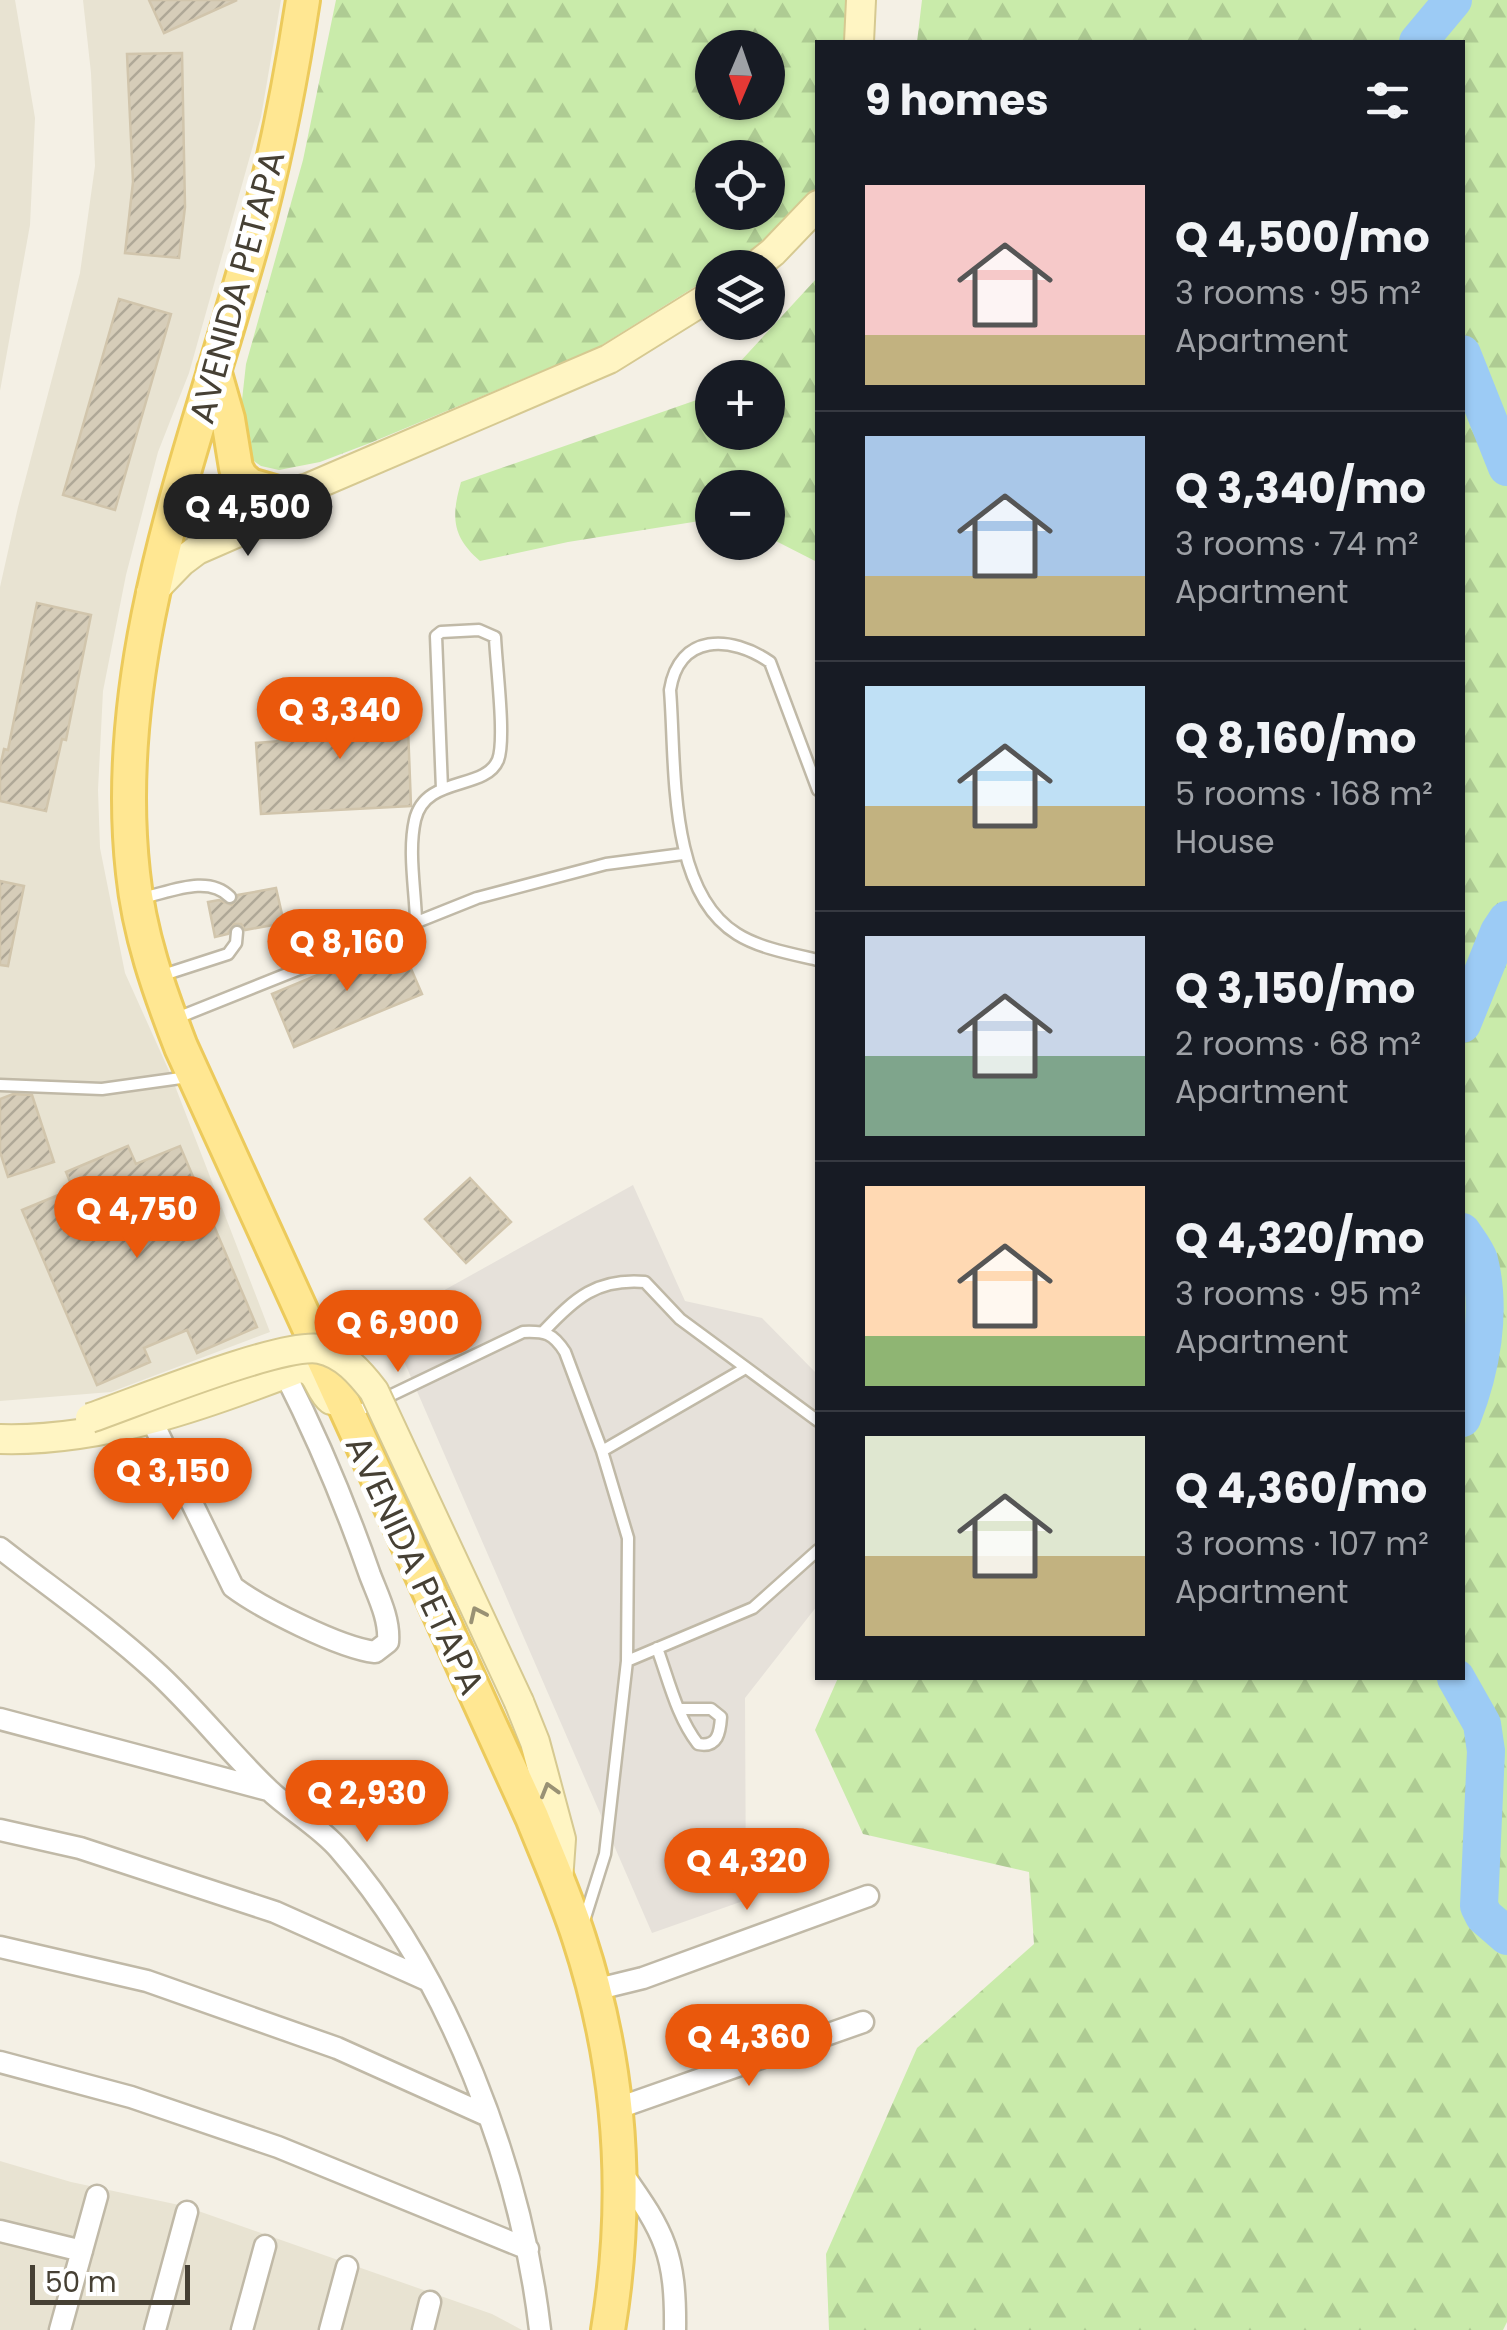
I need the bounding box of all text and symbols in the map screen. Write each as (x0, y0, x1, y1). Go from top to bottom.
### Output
north arrow (695, 30, 785, 120)
map controls (695, 30, 785, 560)
text: 9 homes (865, 71, 1049, 130)
icon: filters (1360, 73, 1415, 128)
button: locate (695, 140, 785, 230)
street label: AVENIDA PETAPA (177, 145, 297, 429)
text: Q 4,500/mo (1175, 208, 1430, 267)
icon: home (945, 225, 1065, 345)
button: layers (695, 250, 785, 340)
text: 3 rooms · 95 m² (1175, 270, 1421, 315)
text: Apartment (1175, 318, 1348, 363)
button: + (695, 360, 785, 450)
text: Q 3,340/mo (1175, 459, 1426, 518)
button: − (695, 470, 785, 560)
pin: Q 4,500 (156, 474, 340, 559)
icon: home (945, 476, 1065, 596)
text: Q 4,500 (185, 484, 311, 529)
text: 3 rooms · 74 m² (1175, 521, 1419, 566)
text: Apartment (1175, 569, 1348, 614)
pin: Q 3,340 (248, 677, 432, 762)
text: Q 3,340 (279, 687, 401, 732)
text: Q 8,160/mo (1175, 709, 1416, 768)
icon: home (945, 726, 1065, 846)
text: 5 rooms · 168 m² (1175, 771, 1433, 816)
text: House (1175, 819, 1275, 864)
pin: Q 8,160 (255, 909, 439, 994)
text: Q 8,160 (289, 919, 405, 964)
text: Q 3,150/mo (1175, 959, 1415, 1018)
icon: home (945, 976, 1065, 1096)
text: 2 rooms · 68 m² (1175, 1021, 1421, 1066)
text: Apartment (1175, 1069, 1348, 1114)
pin: Q 4,750 (45, 1176, 229, 1261)
text: Q 4,750 (76, 1186, 198, 1231)
text: Q 4,320/mo (1175, 1209, 1425, 1268)
icon: home (945, 1226, 1065, 1346)
text: 3 rooms · 95 m² (1175, 1271, 1421, 1316)
pin: Q 6,900 (306, 1290, 490, 1375)
text: Q 6,900 (337, 1300, 459, 1345)
text: Apartment (1175, 1319, 1348, 1364)
street label: AVENIDA PETAPA (334, 1427, 497, 1702)
pin: Q 3,150 (81, 1438, 265, 1523)
text: Q 3,150 (116, 1448, 230, 1493)
text: Q 4,360/mo (1175, 1459, 1427, 1518)
icon: home (945, 1476, 1065, 1596)
text: 3 rooms · 107 m² (1175, 1521, 1429, 1566)
text: Apartment (1175, 1569, 1348, 1614)
one-way arrow (470, 1606, 490, 1624)
pin: Q 2,930 (275, 1760, 459, 1845)
text: Q 2,930 (307, 1770, 427, 1815)
one-way arrow (540, 1783, 561, 1800)
pin: Q 4,320 (655, 1828, 839, 1913)
text: Q 4,320 (686, 1838, 808, 1883)
pin: Q 4,360 (657, 2004, 841, 2089)
text: Q 4,360 (687, 2014, 811, 2059)
scale bar (30, 2260, 190, 2304)
text: 50 m (45, 2263, 116, 2302)

